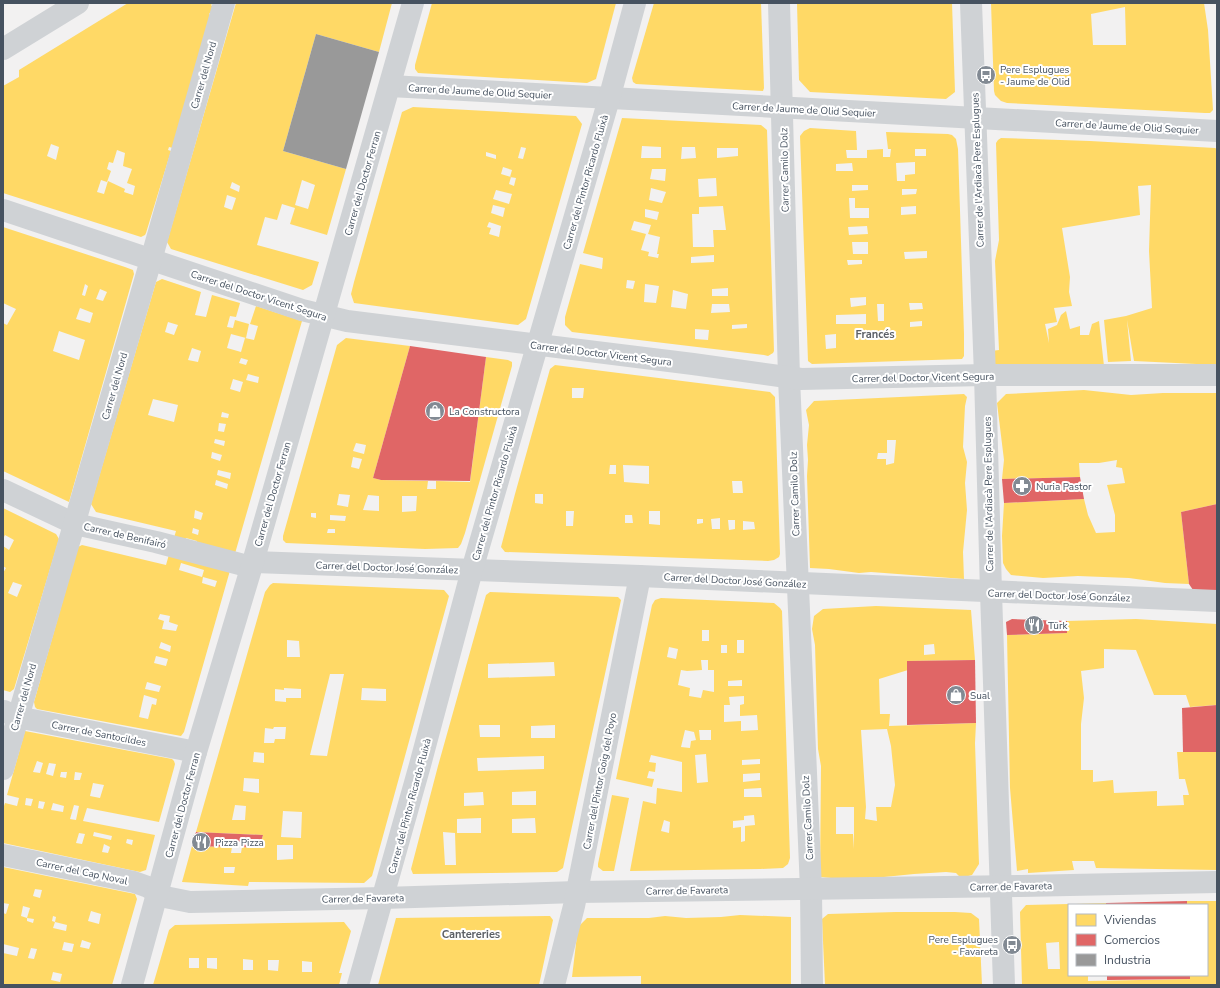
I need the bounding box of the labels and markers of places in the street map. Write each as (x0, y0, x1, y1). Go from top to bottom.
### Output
place label: Pere Esplugues - Jaume de Olid (1000, 63, 1070, 89)
bus stop icon: Pere Esplugues - Jaume de Olid (975, 64, 997, 86)
shop icon: La Constructora (424, 400, 446, 422)
place label: La Constructora (449, 405, 520, 419)
pharmacy icon: Nuria Pastor (1011, 475, 1033, 497)
place label: Nuria Pastor (1036, 480, 1092, 494)
restaurant icon: Türk (1023, 614, 1045, 636)
place label: Türk (1048, 619, 1068, 633)
shop icon: Sual (945, 684, 967, 706)
place label: Sual (970, 689, 990, 703)
restaurant icon: Pizza Pizza (190, 831, 212, 853)
place label: Pizza Pizza (215, 836, 264, 850)
place label: Pere Esplugues - Favareta (929, 933, 998, 959)
bus stop icon: Pere Esplugues - Favareta (1001, 934, 1023, 956)

